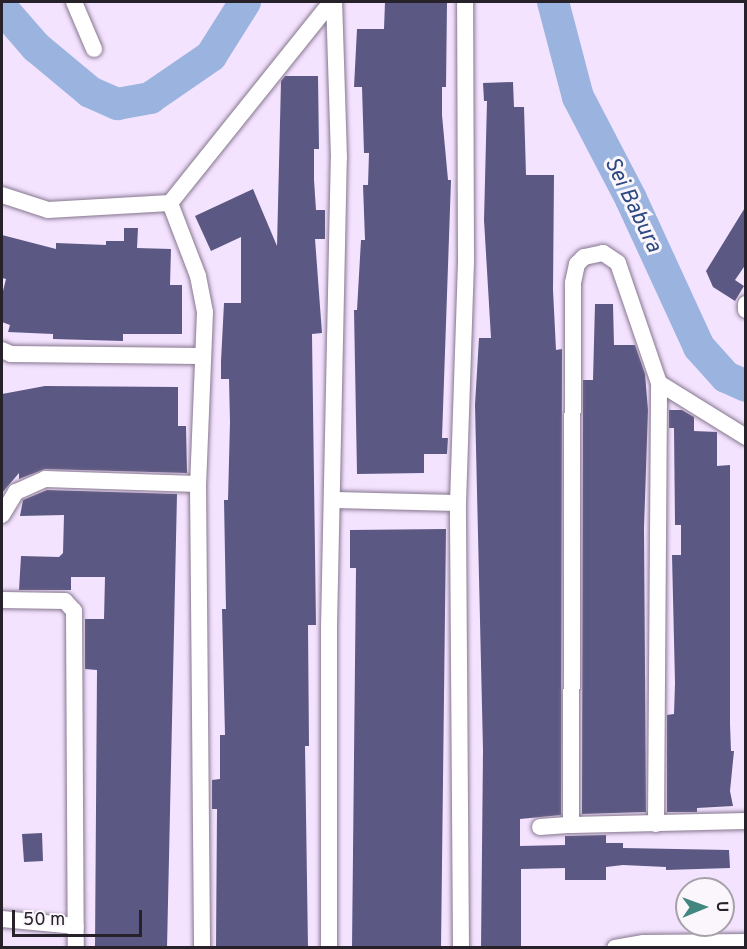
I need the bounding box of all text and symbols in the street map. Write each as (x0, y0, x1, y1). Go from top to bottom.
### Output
water label: Sei Babura (598, 153, 666, 257)
north arrow (675, 877, 735, 937)
scale bar (15, 898, 146, 936)
text: U (711, 901, 731, 913)
text: 50 m (23, 909, 65, 932)

